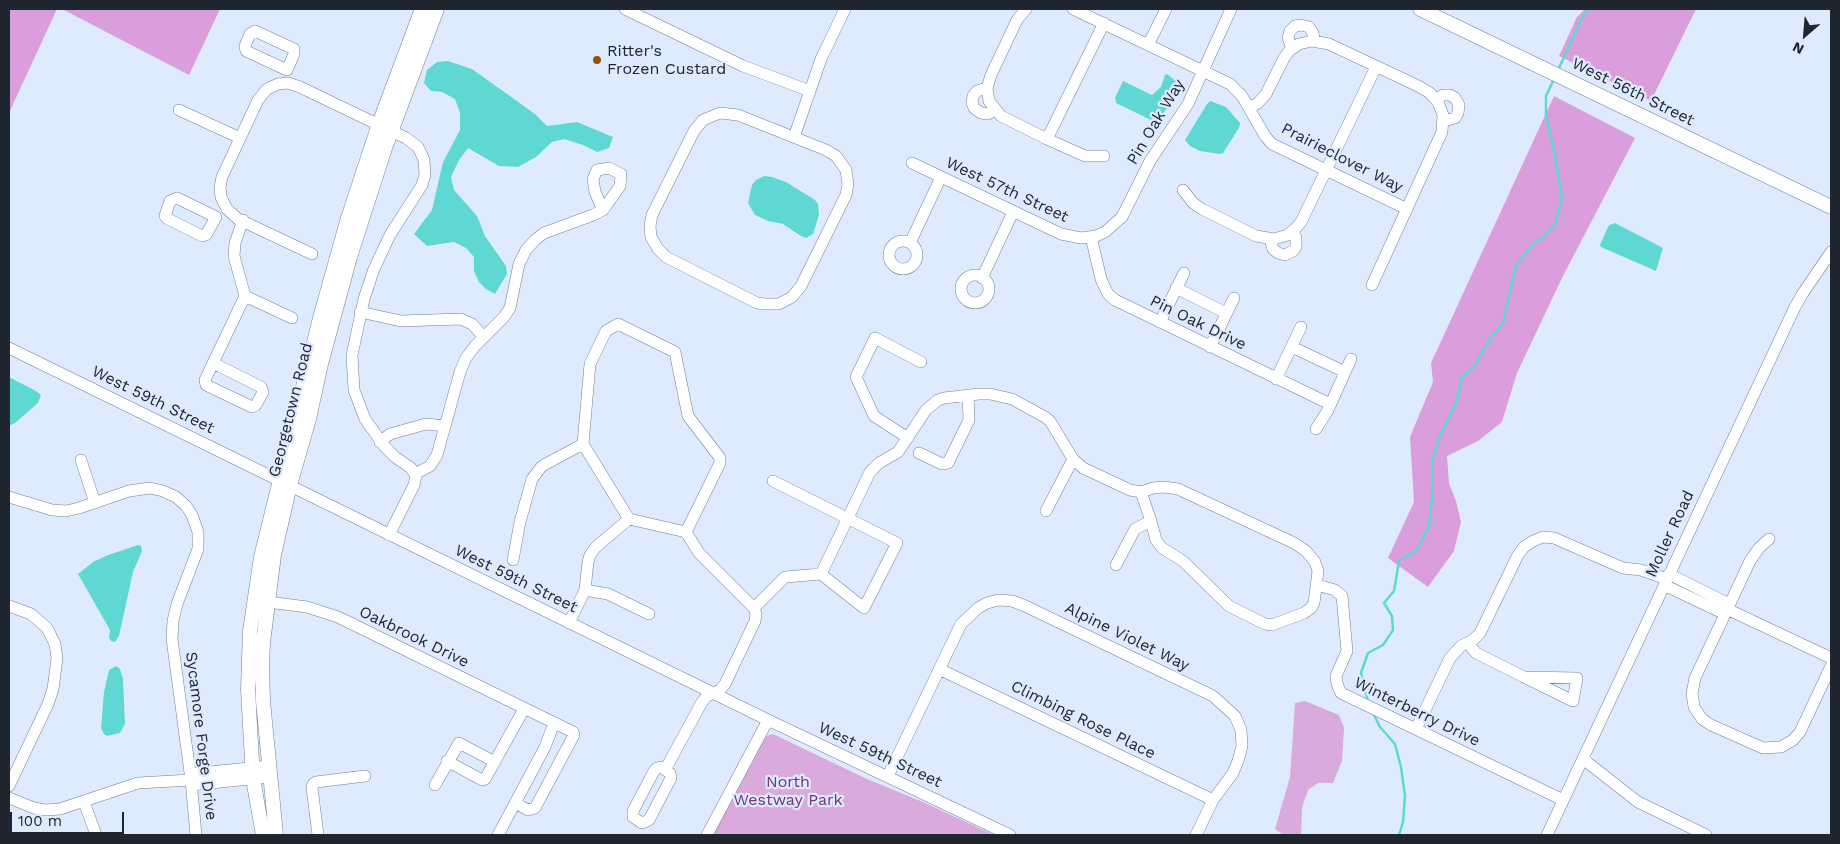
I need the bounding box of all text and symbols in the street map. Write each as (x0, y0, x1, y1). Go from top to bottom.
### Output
north arrow (1780, 10, 1830, 60)
text: N (1790, 39, 1806, 58)
place label: Ritter's Frozen Custard (607, 41, 726, 79)
marker: Ritter's Frozen Custard (591, 54, 603, 66)
street label: West 56th Street (1569, 54, 1697, 130)
street label: Pin Oak Way (1123, 76, 1189, 168)
street label: Prairieclover Way (1278, 119, 1406, 197)
street label: West 57th Street (943, 153, 1071, 227)
street label: Pin Oak Drive (1147, 291, 1249, 355)
street label: Georgetown Road (265, 341, 317, 479)
street label: West 59th Street (89, 362, 217, 438)
street label: Moller Road (1642, 488, 1698, 580)
street label: West 59th Street (452, 541, 580, 617)
street label: Alpine Violet Way (1062, 599, 1192, 675)
street label: Oakbrook Drive (356, 602, 472, 672)
street label: Sycamore Forge Drive (181, 651, 221, 821)
street label: Winterberry Drive (1351, 673, 1483, 751)
street label: Climbing Rose Place (1008, 677, 1158, 763)
street label: West 59th Street (815, 718, 945, 792)
park label: North Westway Park (733, 772, 843, 810)
scale bar (12, 802, 126, 834)
text: 100 m (18, 812, 62, 830)

